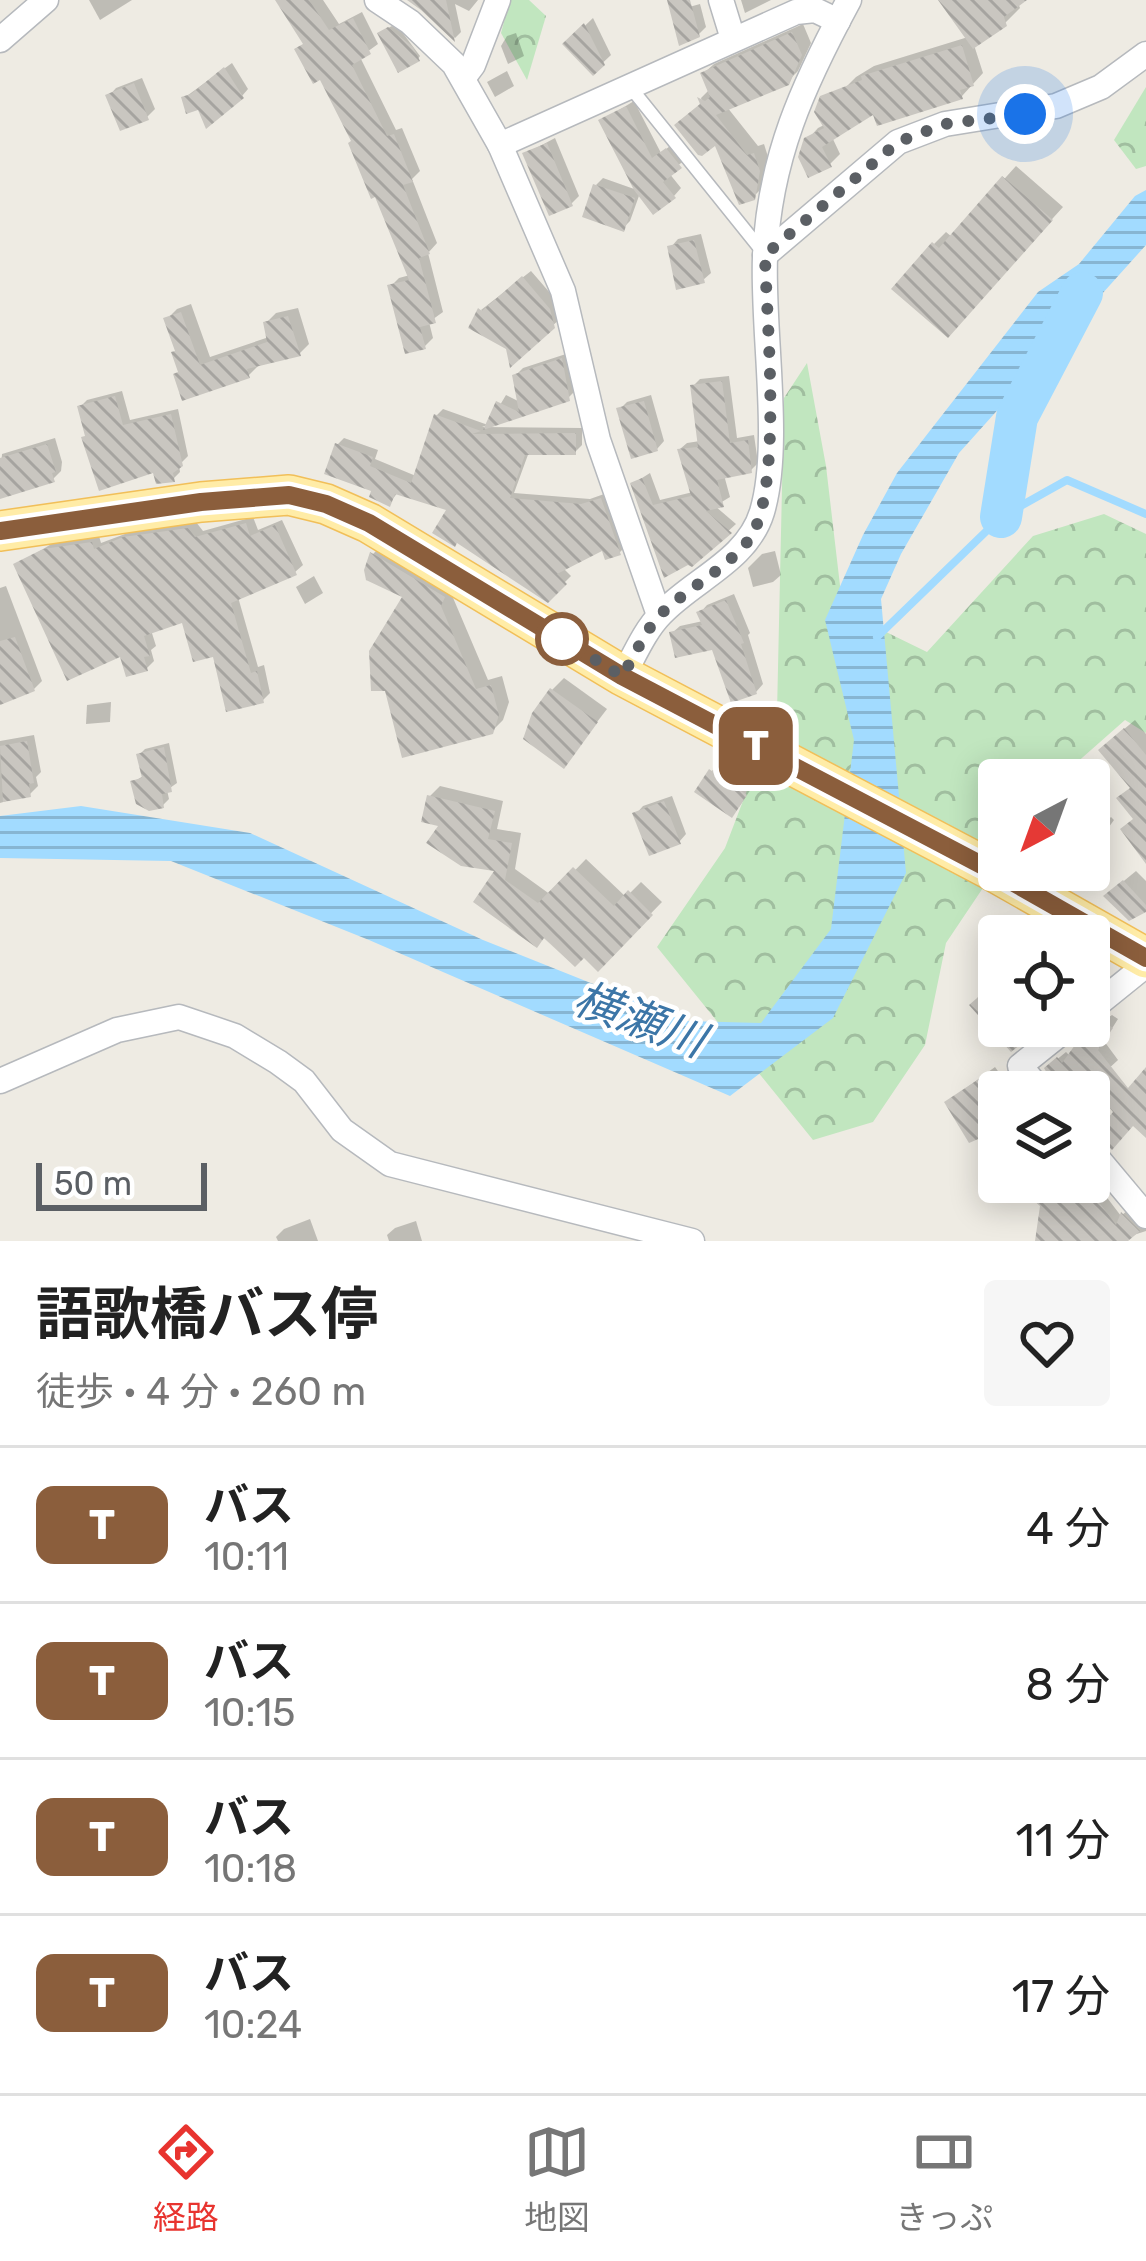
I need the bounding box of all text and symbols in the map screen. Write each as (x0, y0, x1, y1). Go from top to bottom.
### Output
your location (995, 84, 1055, 144)
unlabelled marker (537, 614, 587, 664)
line badge: T (717, 707, 795, 785)
text: T (743, 721, 769, 771)
north arrow (978, 759, 1110, 891)
map controls (978, 759, 1110, 1203)
button: locate (978, 915, 1110, 1047)
water label: 横瀬川 (567, 971, 716, 1069)
button: layers (978, 1071, 1110, 1203)
scale bar (36, 1157, 207, 1210)
text: 50 m (54, 1164, 132, 1203)
button: heart (984, 1280, 1110, 1406)
text: 語歌橋バス停 (36, 1281, 378, 1348)
text: 徒歩 · 4 分 · 260 m (36, 1369, 366, 1415)
text: バス (204, 1479, 294, 1532)
text: T (89, 1500, 115, 1550)
text: 4 分 (1026, 1502, 1110, 1555)
text: 10:11 (204, 1534, 289, 1580)
text: バス (204, 1635, 294, 1688)
text: T (89, 1656, 115, 1706)
text: 8 分 (1025, 1658, 1110, 1711)
text: 10:15 (204, 1690, 295, 1736)
text: バス (204, 1791, 294, 1844)
text: T (89, 1812, 115, 1862)
text: 11 分 (1015, 1814, 1110, 1867)
text: 10:18 (204, 1846, 297, 1892)
text: バス (204, 1947, 294, 2000)
text: T (89, 1968, 115, 2018)
text: 17 分 (1012, 1970, 1110, 2023)
text: 10:24 (204, 2002, 302, 2048)
tab: 経路 (153, 2119, 219, 2239)
tab: 地図 (524, 2119, 590, 2239)
tab: きっぷ (896, 2119, 993, 2239)

